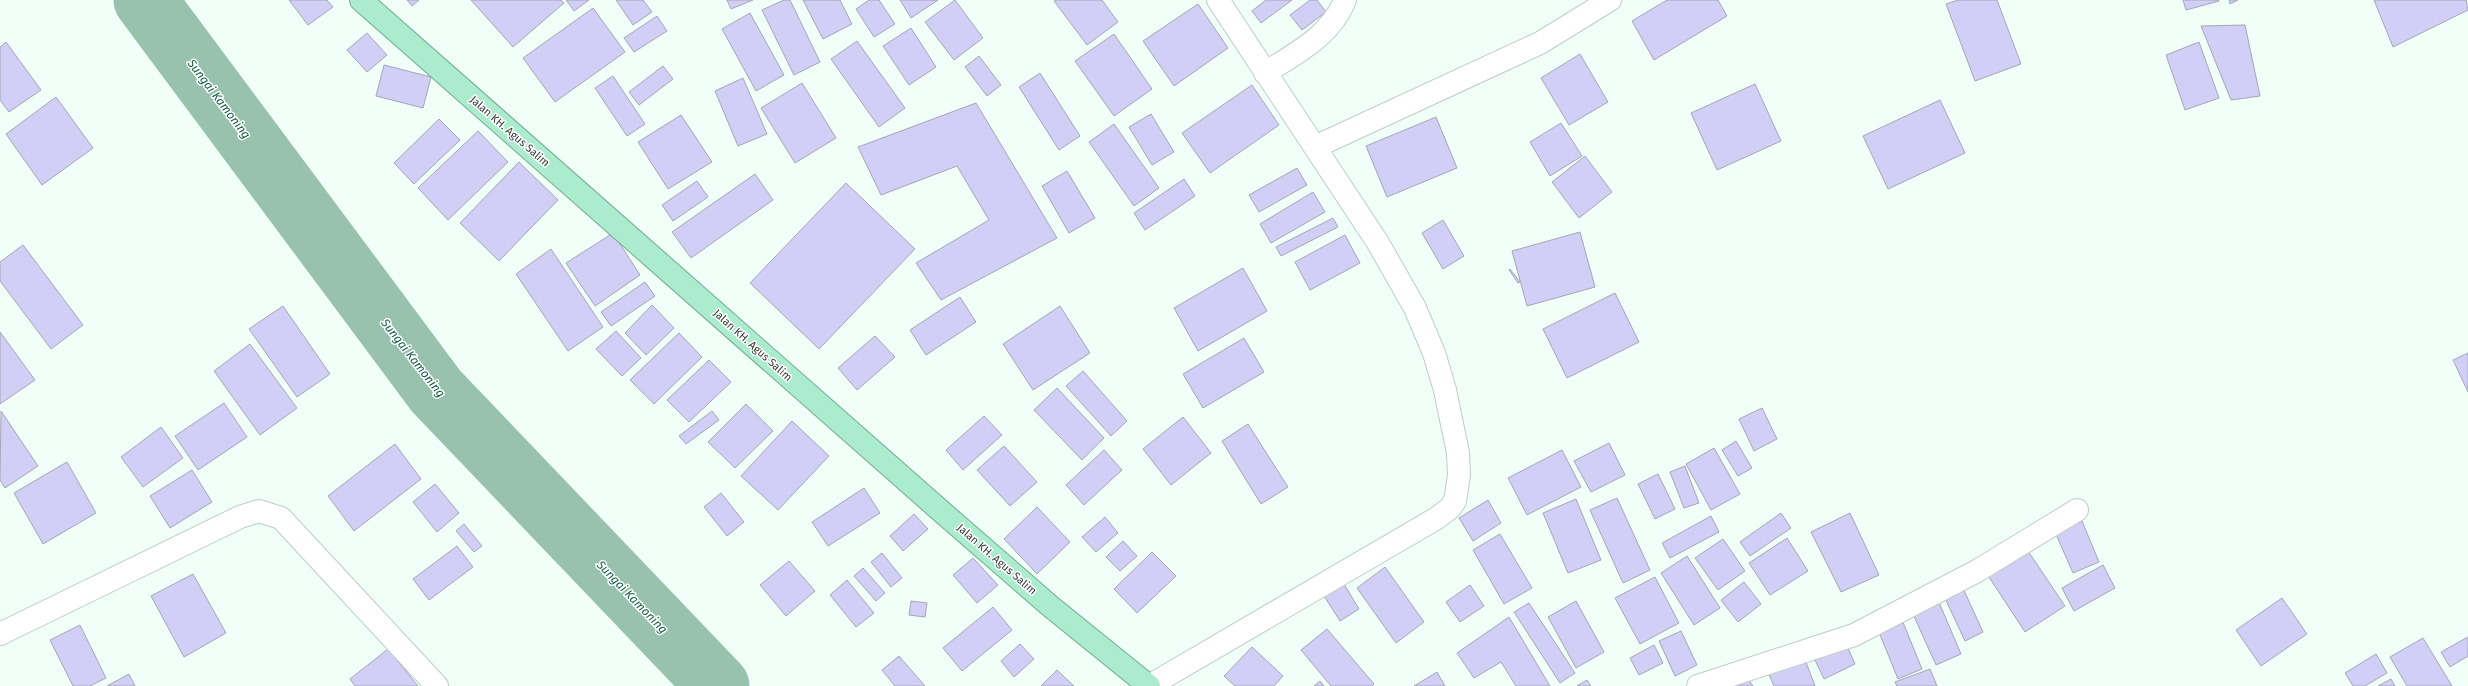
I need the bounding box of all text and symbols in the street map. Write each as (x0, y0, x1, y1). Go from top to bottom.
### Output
water label: Sungai Kamoning (184, 56, 253, 141)
street label: Jalan KH. Agus Salim (467, 93, 552, 169)
street label: Jalan KH. Agus Salim (711, 307, 795, 384)
water label: Sungai Kamoning (377, 315, 448, 400)
street label: Jalan KH. Agus Salim (954, 521, 1039, 597)
water label: Sungai Kamoning (593, 557, 670, 636)

